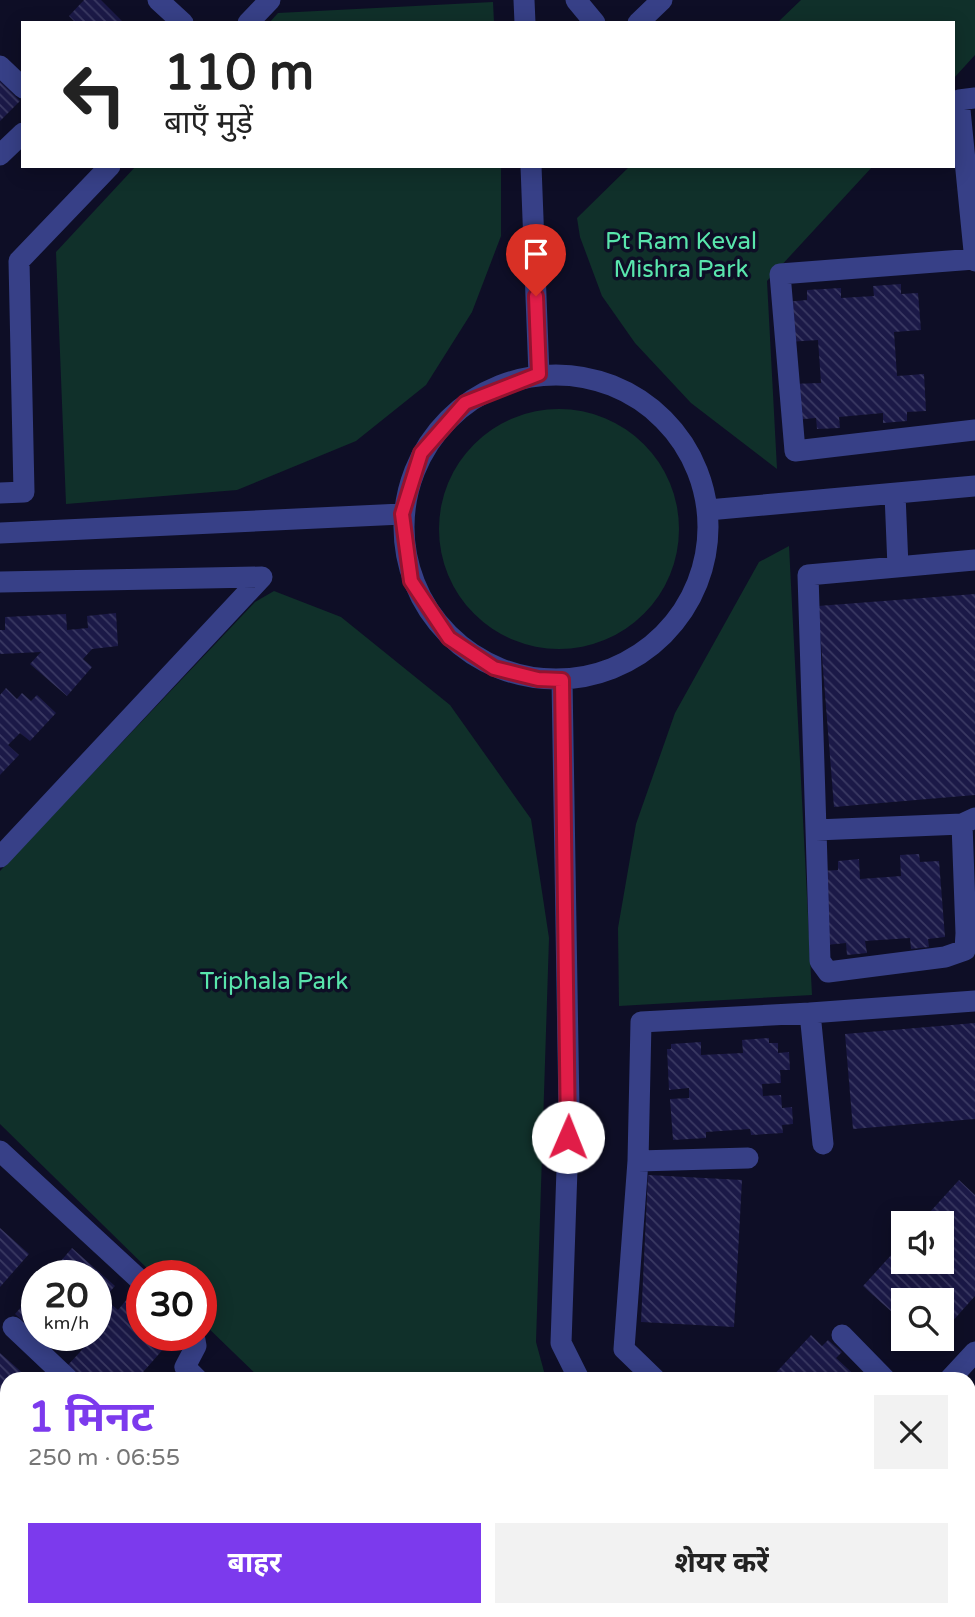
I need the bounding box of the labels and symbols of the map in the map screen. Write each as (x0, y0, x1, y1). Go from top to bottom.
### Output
pin (506, 224, 566, 296)
park label: Pt Ram Keval Mishra Park (605, 227, 757, 284)
park label: Triphala Park (200, 967, 348, 996)
position arrow (531, 1100, 605, 1174)
speed limit sign: 30 (126, 1260, 217, 1351)

